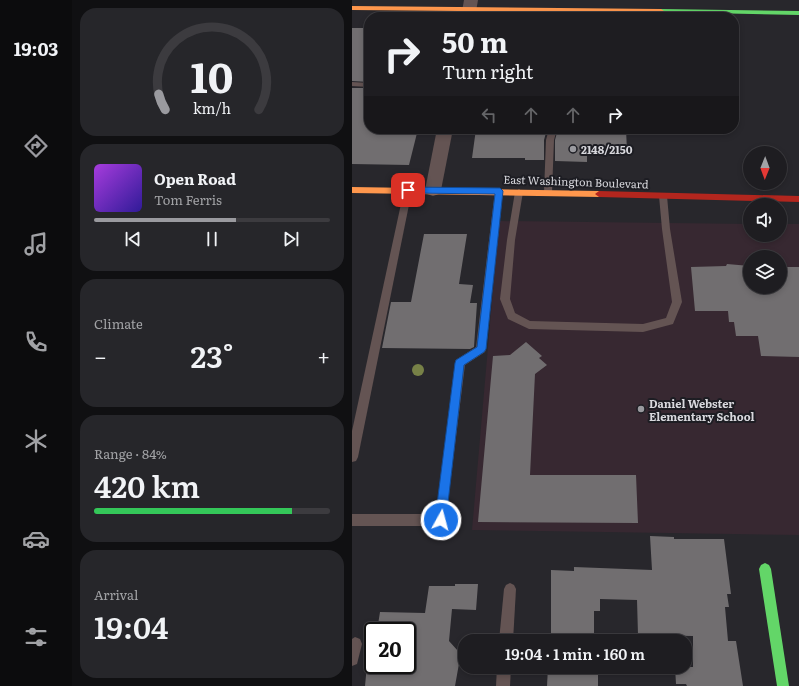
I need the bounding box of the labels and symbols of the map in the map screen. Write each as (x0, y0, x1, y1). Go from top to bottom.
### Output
place label: 2148/2150 (581, 141, 633, 157)
marker: 2148/2150 (568, 144, 578, 154)
north arrow (743, 146, 787, 190)
street label: East Washington Boulevard (503, 170, 649, 192)
pin (391, 173, 425, 207)
place label: Daniel Webster Elementary School (649, 395, 754, 424)
marker: Daniel Webster Elementary School (636, 404, 646, 414)
position arrow (420, 499, 462, 541)
speed limit sign: 20 (364, 622, 416, 674)

